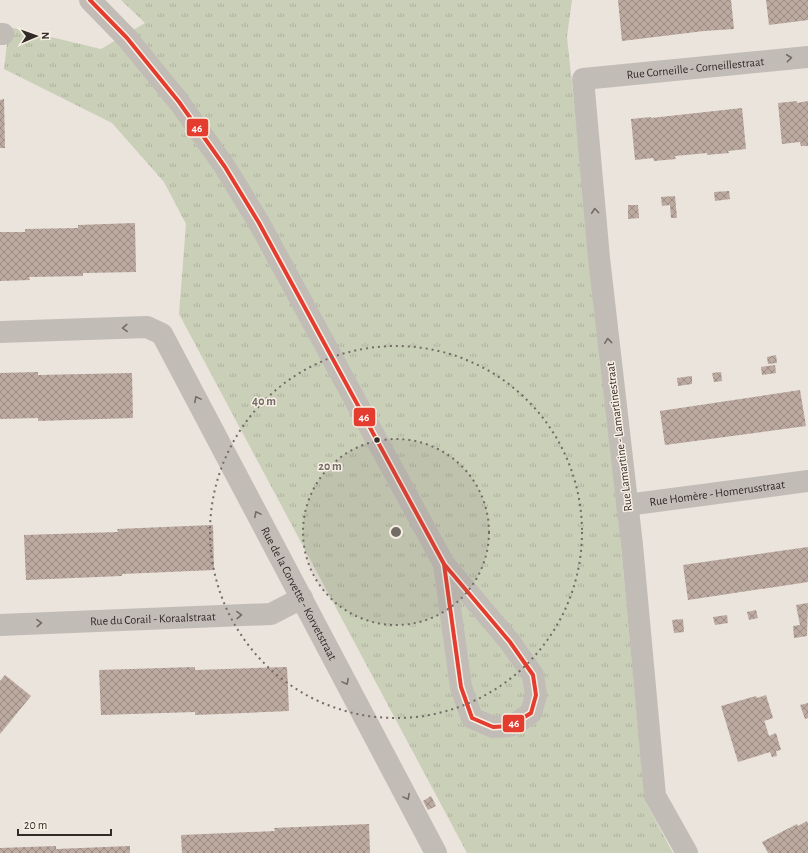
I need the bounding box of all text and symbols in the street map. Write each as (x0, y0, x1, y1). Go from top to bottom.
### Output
north arrow (16, 16, 56, 56)
text: N (40, 32, 51, 40)
one-way arrow (786, 54, 792, 63)
street label: Rue Corneille - Corneillestraat (626, 55, 765, 81)
line badge: 46 (186, 118, 209, 137)
text: 46 (192, 123, 202, 134)
one-way arrow (591, 208, 600, 214)
one-way arrow (122, 323, 128, 332)
one-way arrow (604, 338, 613, 344)
street label: Rue Lamartine - Lamartinestraat (604, 362, 634, 512)
text: 40 m (252, 395, 276, 407)
one-way arrow (194, 396, 202, 403)
line badge: 46 (353, 407, 376, 427)
text: 46 (359, 412, 369, 423)
unlabelled marker (372, 435, 382, 445)
text: 20 m (318, 460, 342, 472)
street label: Rue Homère - Homerusstraat (649, 478, 786, 508)
one-way arrow (255, 511, 262, 518)
street label: Rue de la Corvette - Korvetstraat (259, 525, 339, 662)
centre of rings (389, 525, 403, 539)
street label: Rue du Corail - Koraalstraat (90, 610, 216, 627)
one-way arrow (236, 611, 242, 620)
one-way arrow (36, 619, 42, 627)
one-way arrow (341, 678, 349, 685)
line badge: 46 (502, 714, 525, 733)
text: 46 (509, 718, 519, 729)
one-way arrow (402, 793, 409, 800)
scale bar (18, 811, 111, 837)
text: 20 m (24, 819, 47, 831)

